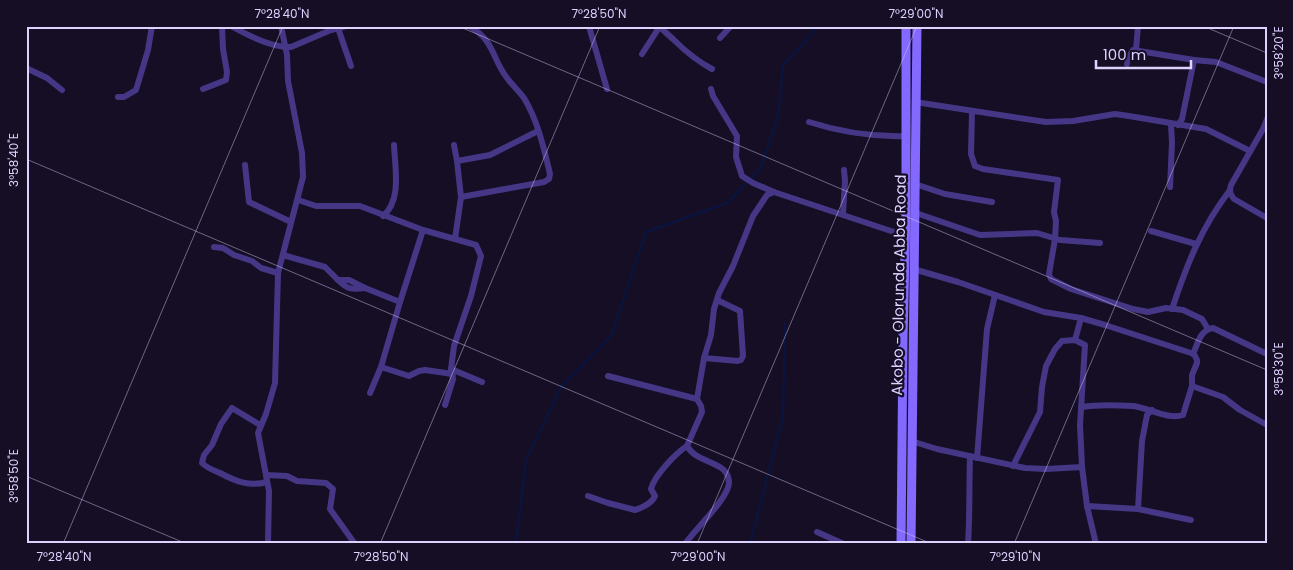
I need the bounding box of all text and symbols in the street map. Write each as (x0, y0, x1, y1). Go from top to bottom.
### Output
text: 7°28'40"N (255, 5, 309, 22)
text: 7°28'50"N (572, 5, 626, 22)
text: 7°29'00"N (889, 5, 943, 22)
text: 3°58'20"E (1270, 26, 1287, 80)
scale bar (1096, 38, 1190, 70)
text: 100 m (1103, 44, 1146, 65)
text: 3°58'40"E (5, 133, 22, 187)
street label: Akobo - Olorunda Abba Road (886, 174, 911, 396)
text: 3°58'30"E (1270, 342, 1287, 396)
text: 3°58'50"E (5, 449, 22, 503)
text: 7°28'40"N (37, 548, 91, 565)
text: 7°28'50"N (354, 548, 408, 565)
text: 7°29'00"N (671, 548, 725, 565)
text: 7°29'10"N (989, 548, 1041, 565)

